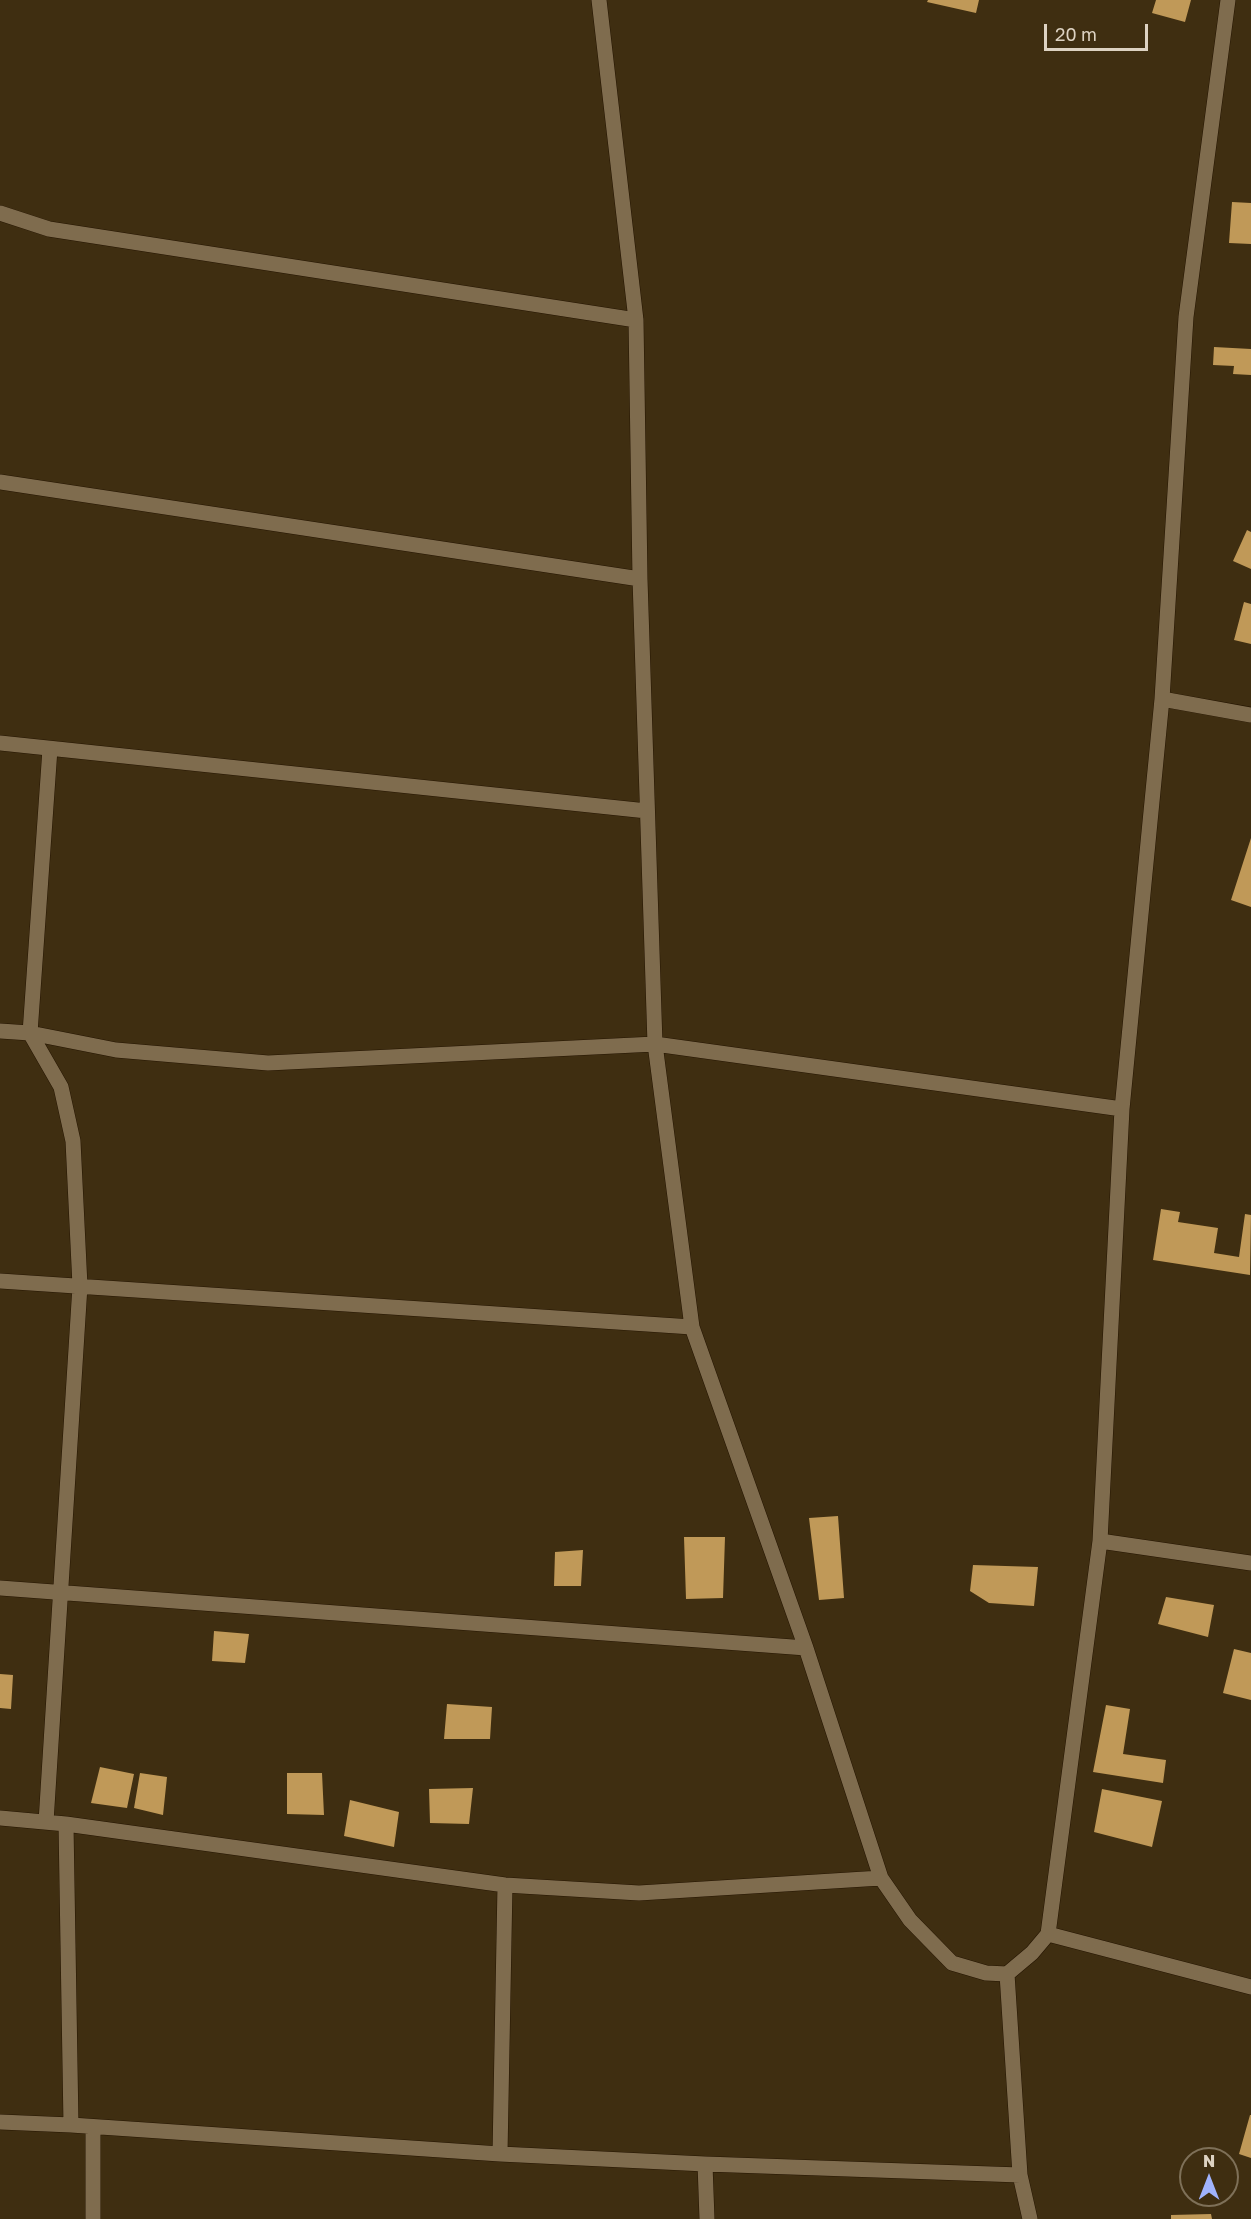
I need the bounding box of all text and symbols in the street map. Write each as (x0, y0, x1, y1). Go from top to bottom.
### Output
scale bar (1047, 12, 1150, 50)
text: 20 m (1055, 23, 1097, 45)
north arrow (1179, 2147, 1239, 2207)
text: N (1203, 2151, 1215, 2171)

